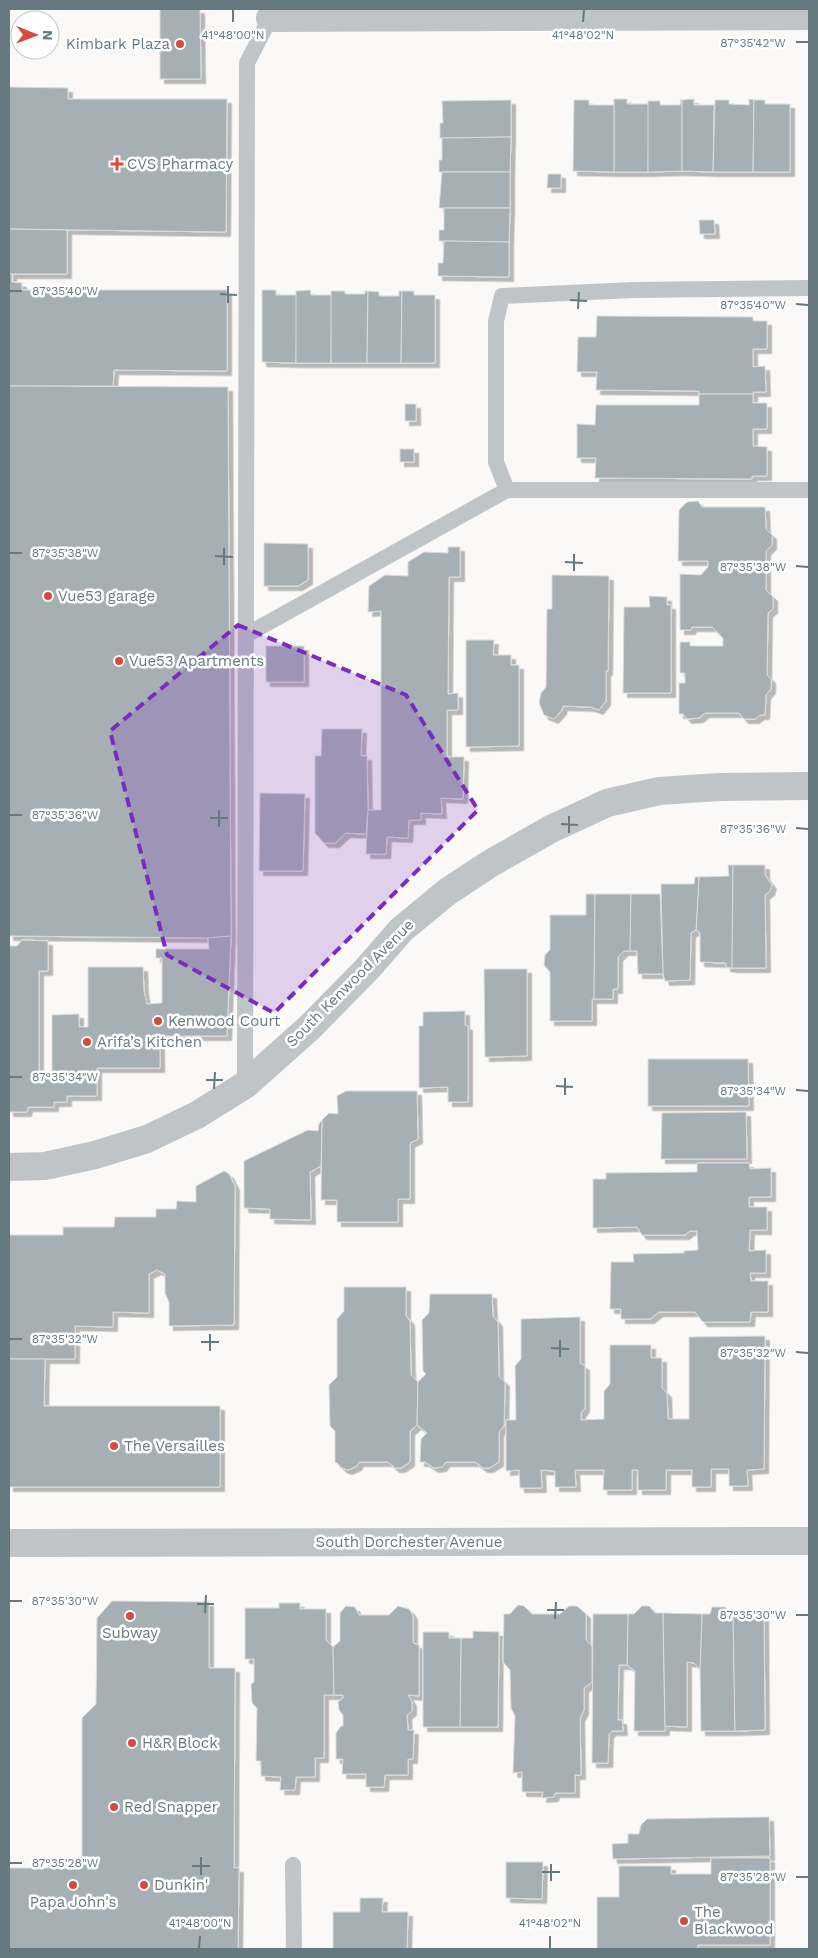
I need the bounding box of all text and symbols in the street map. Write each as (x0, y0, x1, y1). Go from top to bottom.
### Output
north arrow (10, 10, 60, 60)
text: 41°48'00"N (201, 28, 265, 42)
text: 41°48'02"N (552, 28, 614, 42)
text: N (40, 30, 56, 41)
place label: Kimbark Plaza (66, 35, 170, 53)
text: 87°35'42"W (720, 36, 786, 50)
marker: Kimbark Plaza (174, 38, 186, 50)
place label: CVS Pharmacy (127, 155, 233, 173)
marker: CVS Pharmacy (111, 158, 123, 170)
text: 87°35'40"W (32, 284, 98, 298)
text: 87°35'40"W (720, 298, 786, 312)
text: 87°35'38"W (32, 546, 99, 560)
text: 87°35'38"W (720, 560, 787, 574)
place label: Vue53 garage (58, 587, 155, 605)
marker: Vue53 garage (42, 590, 54, 602)
place label: Vue53 Apartments (129, 652, 264, 670)
marker: Vue53 Apartments (113, 655, 125, 667)
text: 87°35'36"W (32, 808, 99, 822)
text: 87°35'36"W (720, 822, 787, 836)
street label: South Kenwood Avenue (283, 916, 417, 1050)
place label: Kenwood Court (168, 1012, 281, 1030)
marker: Kenwood Court (152, 1015, 164, 1027)
place label: Arifa’s Kitchen (97, 1033, 202, 1051)
marker: Arifa’s Kitchen (81, 1036, 93, 1048)
text: 87°35'34"W (32, 1070, 98, 1084)
text: 87°35'34"W (720, 1084, 786, 1098)
text: 87°35'32"W (32, 1332, 99, 1346)
text: 87°35'32"W (720, 1346, 787, 1360)
place label: The Versailles (124, 1437, 225, 1455)
marker: The Versailles (108, 1440, 120, 1452)
street label: South Dorchester Avenue (316, 1533, 502, 1551)
text: 87°35'30"W (32, 1594, 99, 1608)
text: 87°35'30"W (720, 1608, 787, 1622)
marker: Subway (124, 1610, 136, 1622)
place label: Subway (102, 1624, 158, 1642)
place label: H&R Block (142, 1734, 218, 1752)
marker: H&R Block (126, 1737, 138, 1749)
place label: Red Snapper (124, 1798, 218, 1816)
marker: Red Snapper (108, 1801, 120, 1813)
text: 87°35'28"W (32, 1856, 99, 1870)
text: 87°35'28"W (720, 1870, 787, 1884)
place label: Dunkin' (154, 1876, 208, 1894)
marker: Papa John's (67, 1879, 79, 1891)
marker: Dunkin' (138, 1879, 150, 1891)
place label: Papa John's (30, 1893, 116, 1911)
place label: The Blackwood (694, 1903, 774, 1938)
marker: The Blackwood (678, 1915, 690, 1927)
text: 41°48'00"N (168, 1916, 232, 1930)
text: 41°48'02"N (519, 1916, 581, 1930)

